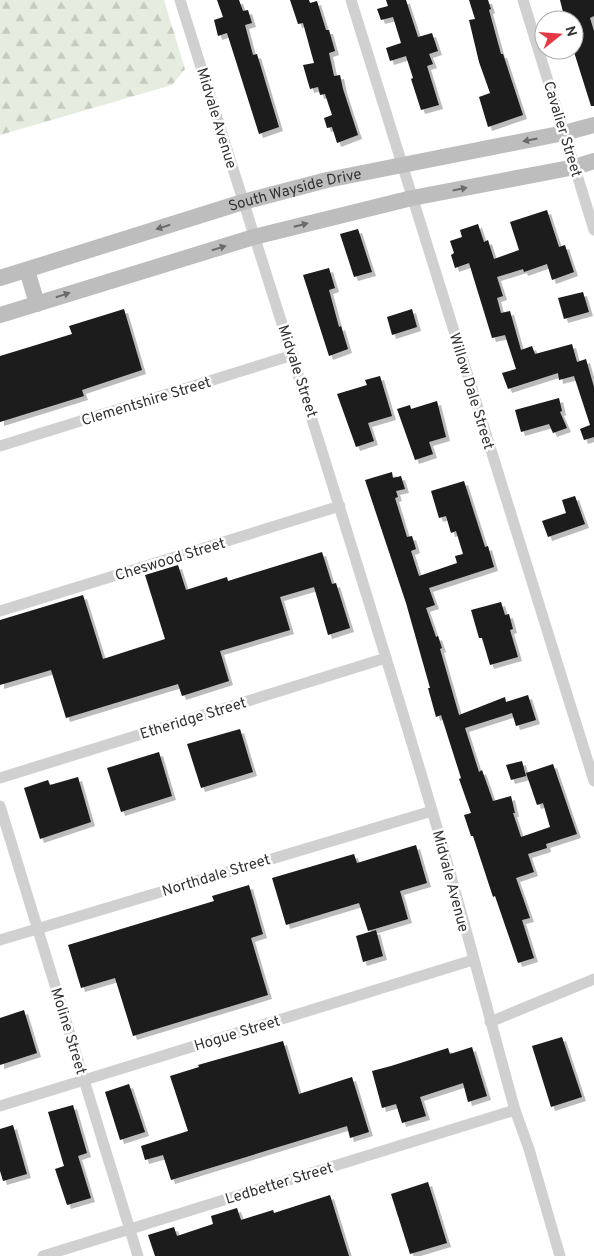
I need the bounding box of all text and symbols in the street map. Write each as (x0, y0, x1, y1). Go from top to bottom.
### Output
north arrow (534, 10, 584, 60)
text: N (560, 24, 580, 39)
street label: Midvale Avenue (191, 66, 240, 171)
street label: Cavalier Street (538, 79, 585, 180)
one-way arrow (522, 136, 537, 144)
street label: South Wayside Drive (226, 165, 363, 217)
one-way arrow (452, 185, 467, 193)
one-way arrow (294, 221, 309, 229)
one-way arrow (156, 224, 171, 231)
one-way arrow (211, 243, 226, 251)
one-way arrow (56, 291, 71, 299)
street label: Midvale Street (273, 323, 321, 420)
street label: Willow Dale Street (444, 331, 497, 452)
street label: Clementshire Street (79, 374, 213, 431)
street label: Cheswood Street (113, 535, 228, 586)
street label: Etheridge Street (138, 694, 249, 745)
street label: Midvale Avenue (427, 828, 472, 934)
street label: Northdale Street (160, 851, 273, 902)
street label: Moline Street (45, 986, 90, 1077)
street label: Hogue Street (192, 1012, 283, 1057)
street label: Ledbetter Street (223, 1159, 336, 1210)

